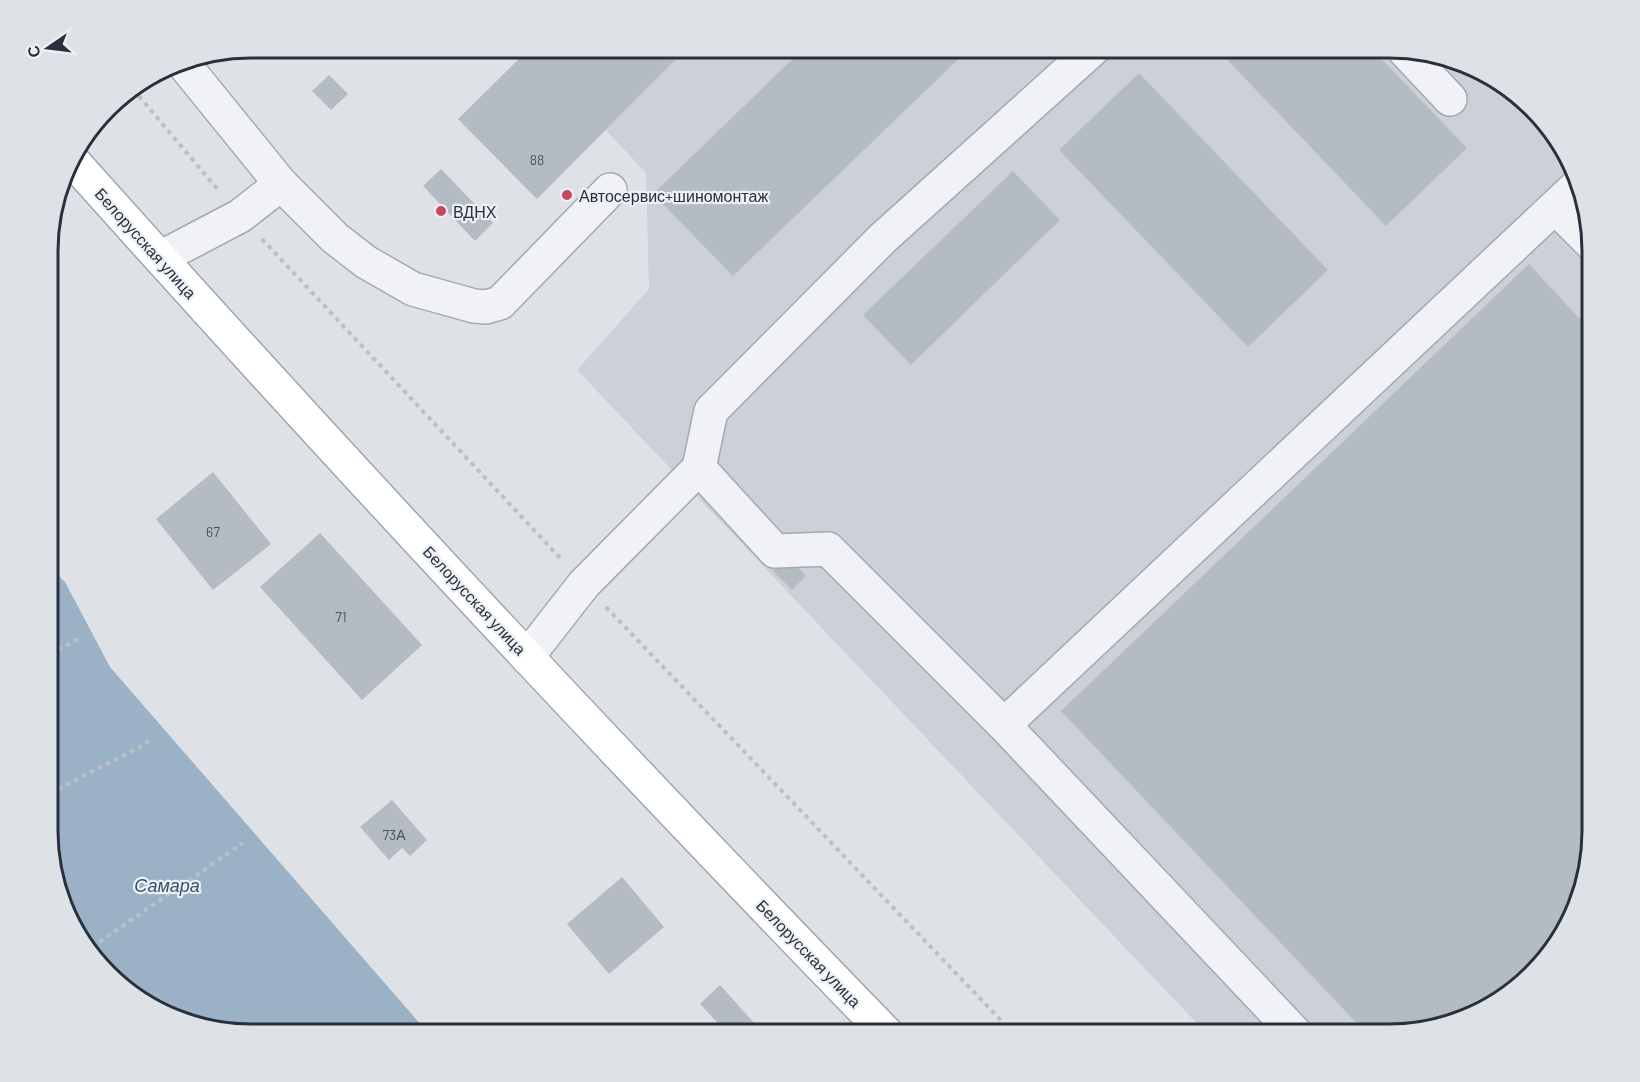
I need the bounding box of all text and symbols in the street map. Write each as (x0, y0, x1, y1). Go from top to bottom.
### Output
north arrow (18, 18, 78, 78)
text: С (22, 43, 44, 60)
house number: 88 (530, 151, 544, 168)
street label: Белорусская улица (91, 184, 201, 302)
place label: Автосервис+шиномонтаж (579, 186, 768, 205)
marker: Автосервис+шиномонтаж (560, 188, 574, 202)
place label: ВДНХ (453, 202, 497, 221)
marker: ВДНХ (434, 204, 448, 218)
house number: 67 (206, 523, 220, 540)
street label: Белорусская улица (420, 542, 530, 658)
house number: 71 (335, 608, 347, 625)
house number: 73А (382, 826, 406, 843)
water label: Самара (134, 874, 200, 896)
street label: Белорусская улица (753, 895, 865, 1011)

